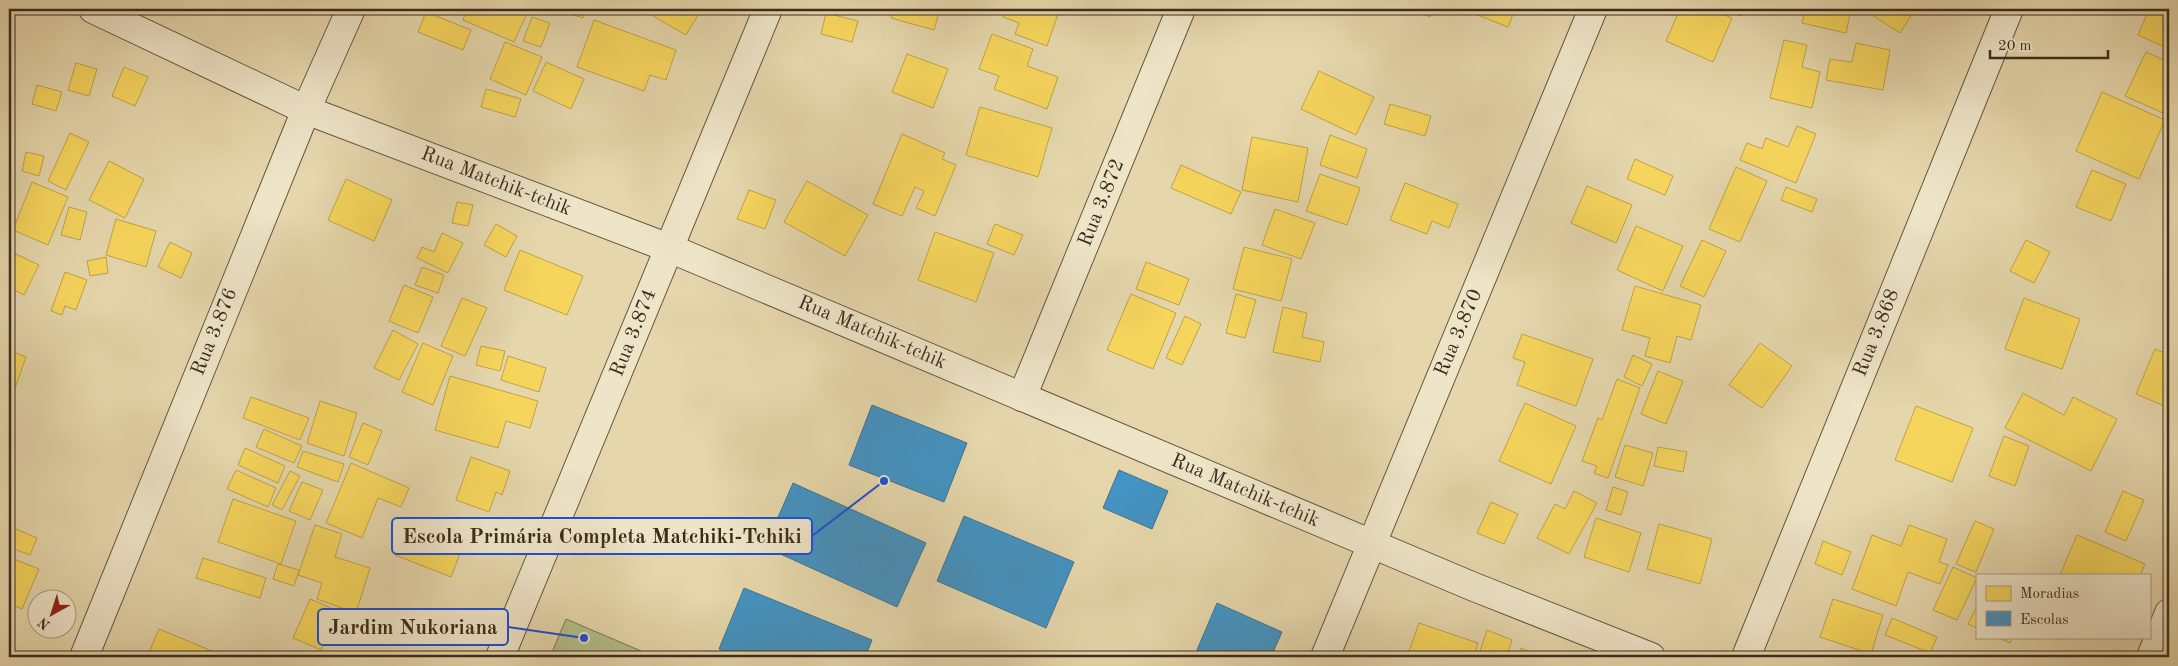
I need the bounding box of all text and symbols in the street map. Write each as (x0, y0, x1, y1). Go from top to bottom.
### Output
scale bar (1990, 28, 2108, 60)
text: 20 m (1998, 39, 2032, 54)
street label: Rua Matchik-tchik (418, 144, 574, 220)
street label: Rua 3.872 (1075, 156, 1129, 250)
street label: Rua 3.876 (188, 285, 242, 379)
street label: Rua 3.874 (607, 286, 661, 380)
street label: Rua 3.868 (1850, 286, 1904, 380)
street label: Rua 3.870 (1432, 287, 1486, 379)
street label: Rua Matchik-tchik (795, 293, 949, 373)
street label: Rua Matchik-tchik (1168, 451, 1322, 531)
callout: Escola Primária Completa Matchiki-Tchiki (392, 518, 812, 554)
text: Escola Primária Completa Matchiki-Tchiki (402, 527, 802, 548)
legend (1976, 574, 2150, 638)
text: Moradias (2020, 587, 2079, 602)
north arrow (28, 588, 78, 638)
callout: Jardim Nukoriana (318, 609, 508, 645)
text: Escolas (2020, 613, 2069, 628)
text: N (36, 614, 53, 632)
text: Jardim Nukoriana (328, 618, 498, 639)

